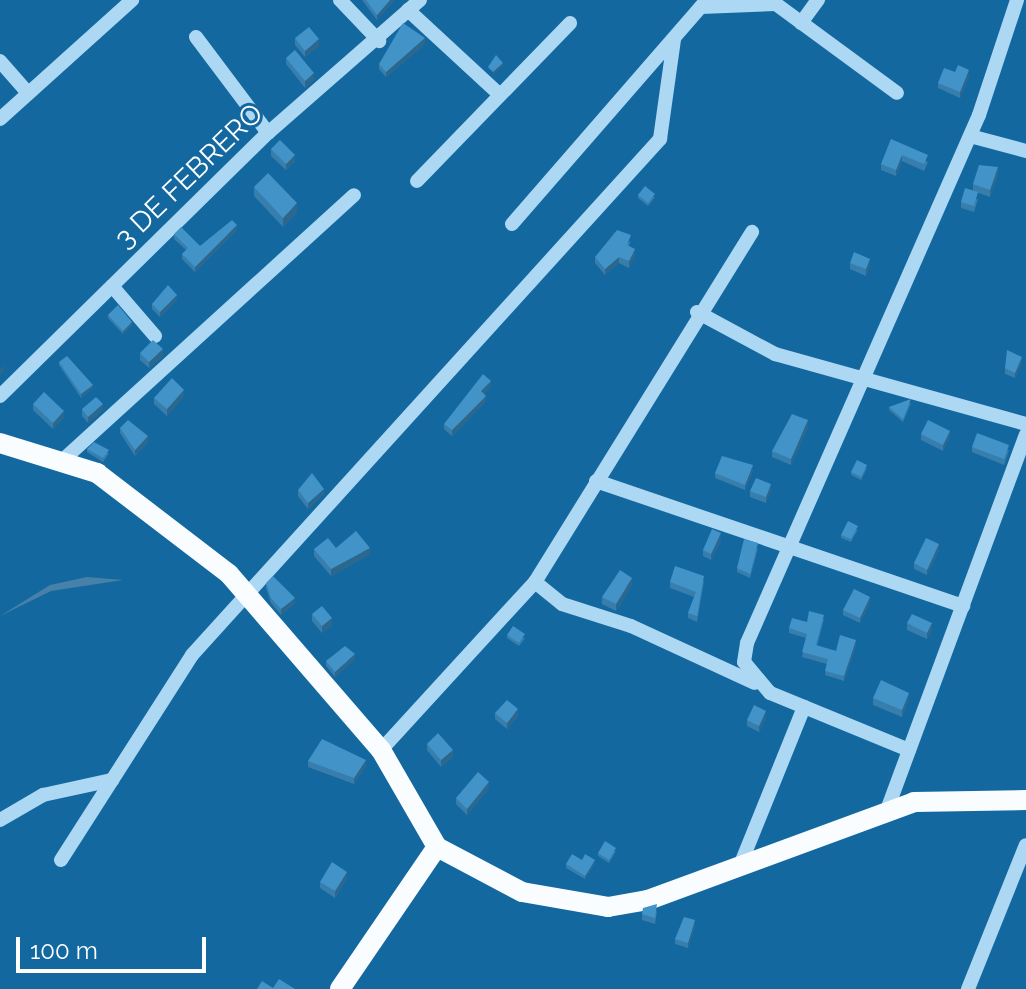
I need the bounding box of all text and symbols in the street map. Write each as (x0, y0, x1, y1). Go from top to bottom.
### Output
street label: 3 DE FEBRERO (108, 97, 270, 255)
scale bar (20, 921, 210, 971)
text: 100 m (30, 936, 98, 965)

